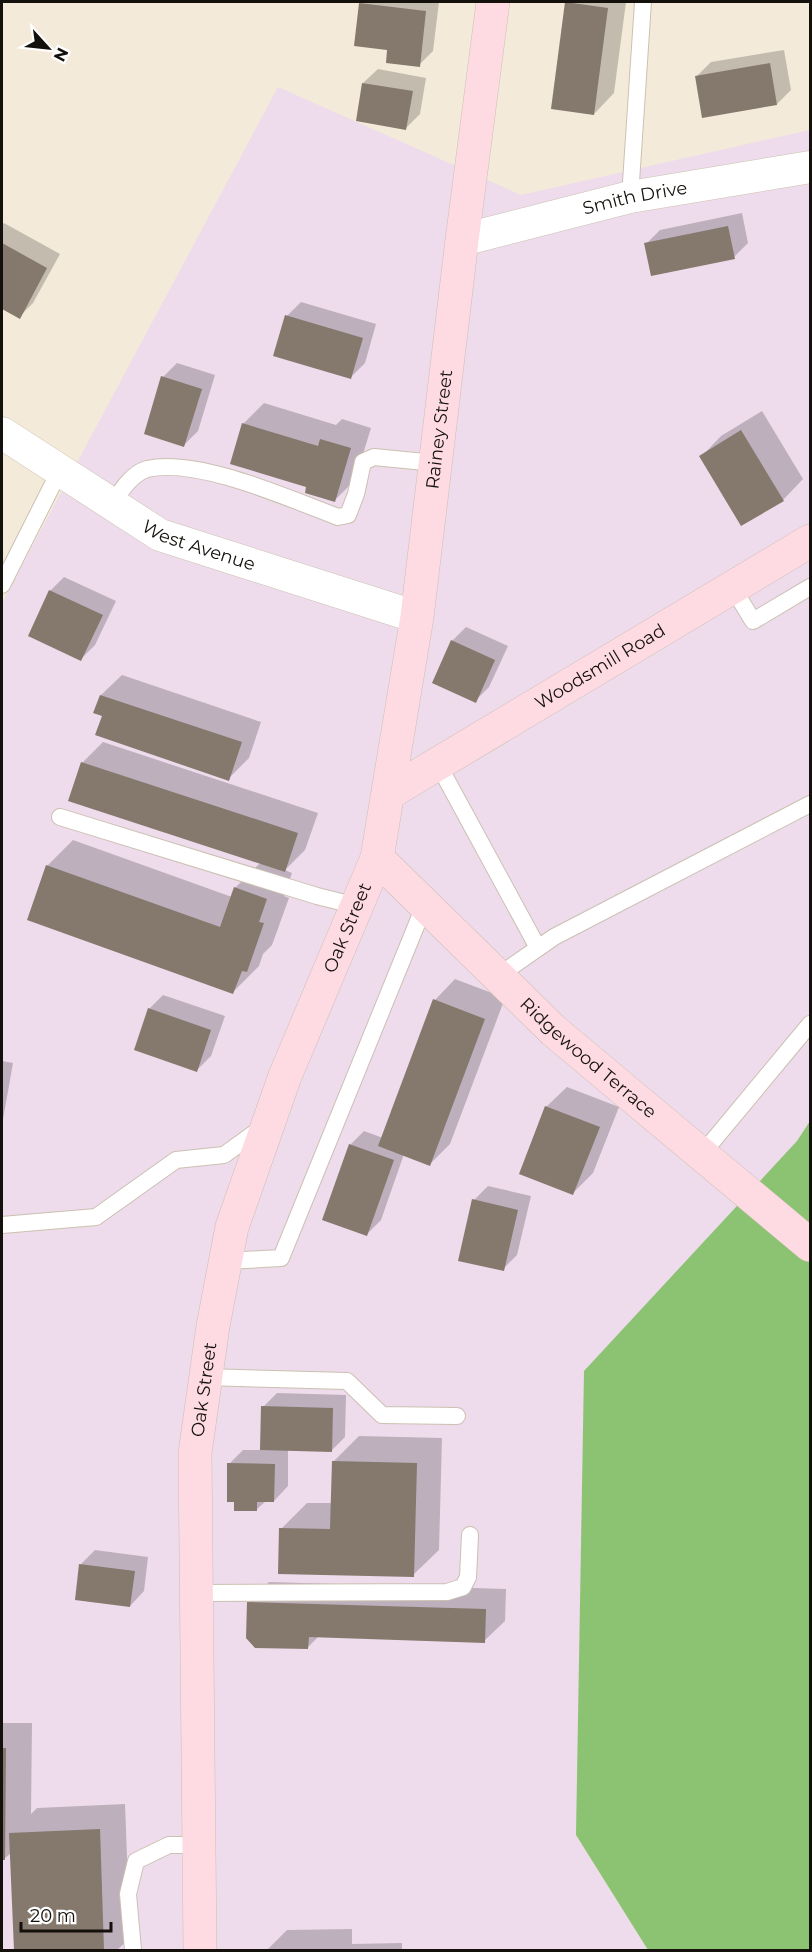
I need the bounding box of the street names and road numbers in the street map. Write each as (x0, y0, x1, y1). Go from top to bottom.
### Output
street label: Smith Drive (580, 177, 689, 220)
street label: Rainey Street (421, 368, 457, 490)
street label: West Avenue (138, 515, 258, 576)
street label: Woodsmill Road (531, 619, 669, 714)
street label: Oak Street (319, 879, 376, 976)
street label: Ridgewood Terrace (515, 993, 661, 1123)
street label: Oak Street (186, 1341, 222, 1439)

